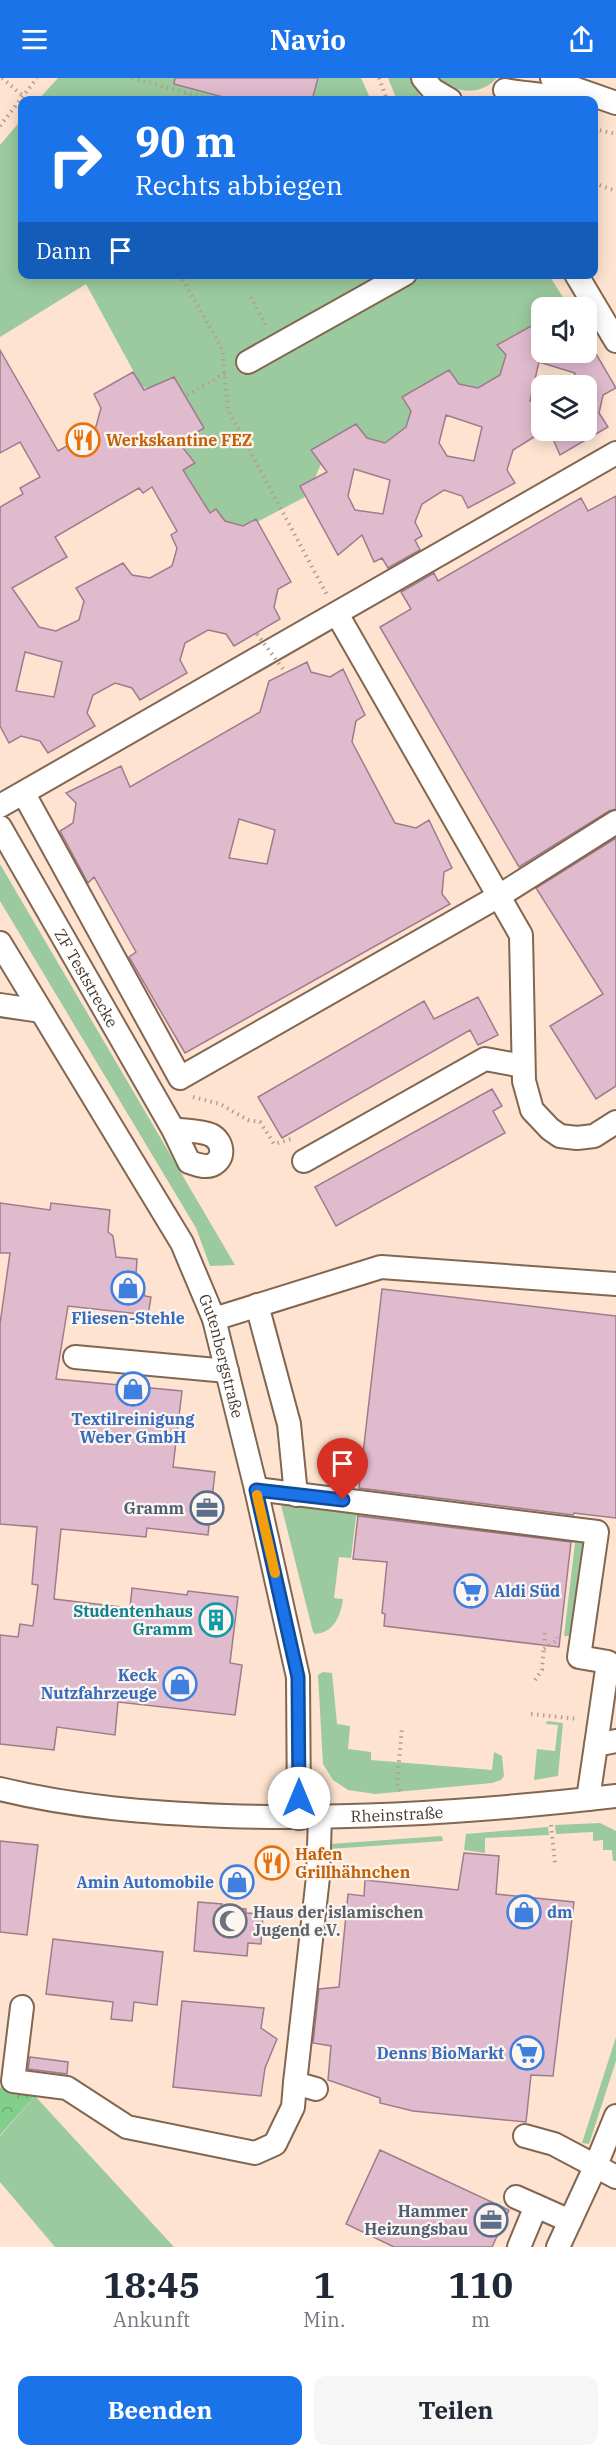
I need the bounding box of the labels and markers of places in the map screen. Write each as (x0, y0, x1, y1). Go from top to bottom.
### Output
restaurant icon: Werkskantine FEZ (65, 422, 101, 458)
place label: Werkskantine FEZ (106, 430, 252, 450)
shop icon: Fliesen-Stehle (110, 1270, 146, 1306)
place label: Fliesen-Stehle (71, 1308, 185, 1328)
shop icon: Textilreinigung Weber GmbH (115, 1371, 151, 1407)
place label: Textilreinigung Weber GmbH (71, 1409, 195, 1447)
pin (317, 1438, 368, 1500)
office icon: Gramm (189, 1490, 225, 1526)
place label: Gramm (124, 1498, 184, 1518)
supermarket icon: Aldi Süd (453, 1573, 489, 1609)
place label: Aldi Süd (494, 1581, 560, 1601)
place label: Studentenhaus Gramm (73, 1601, 193, 1639)
building icon: Studentenhaus Gramm (198, 1602, 234, 1638)
place label: Keck Nutzfahrzeuge (41, 1665, 157, 1703)
shop icon: Keck Nutzfahrzeuge (162, 1666, 198, 1702)
place label: Hafen Grillhähnchen (295, 1844, 411, 1882)
restaurant icon: Hafen Grillhähnchen (254, 1845, 290, 1881)
shop icon: Amin Automobile (219, 1864, 255, 1900)
place label: Amin Automobile (77, 1872, 214, 1892)
shop icon: dm (506, 1894, 542, 1930)
place label: Haus der islamischen Jugend e.V. (253, 1902, 424, 1940)
place label: dm (547, 1902, 573, 1922)
mosque icon: Haus der islamischen Jugend e.V. (212, 1903, 248, 1939)
supermarket icon: Denns BioMarkt (509, 2035, 545, 2071)
place label: Denns BioMarkt (377, 2043, 504, 2063)
place label: Hammer Heizungsbau (364, 2201, 468, 2239)
office icon: Hammer Heizungsbau (473, 2202, 509, 2238)

